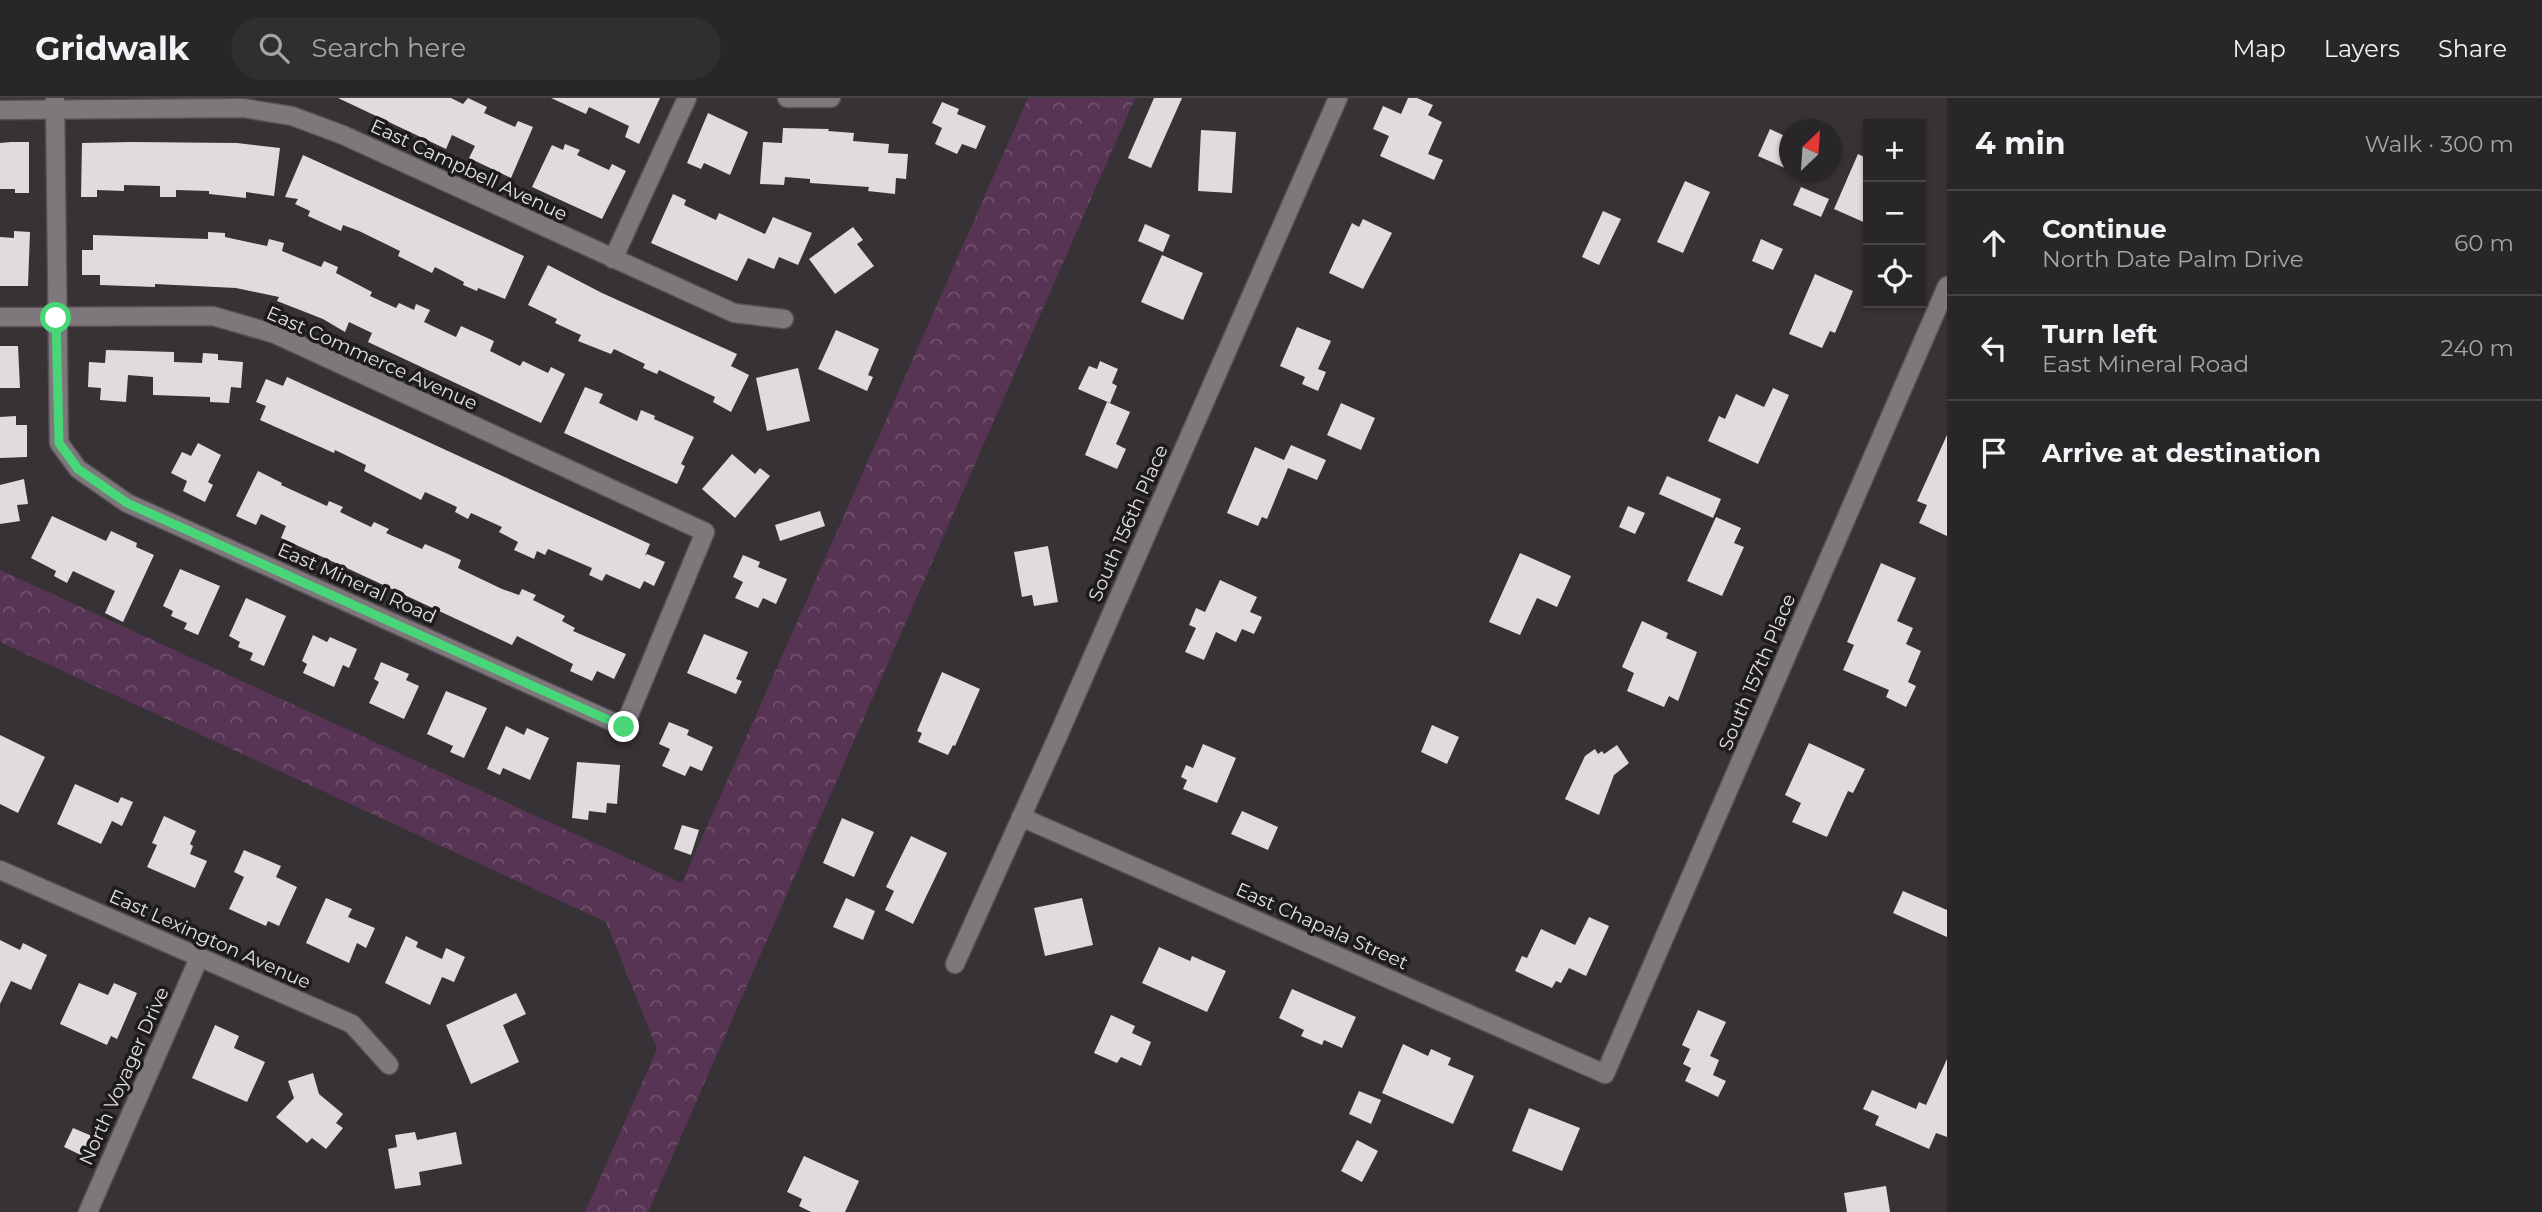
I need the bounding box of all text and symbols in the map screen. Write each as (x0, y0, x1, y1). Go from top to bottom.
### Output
search box (231, 17, 721, 80)
text: Gridwalk (35, 28, 189, 68)
icon: search (255, 29, 293, 67)
text: Search here (311, 32, 466, 64)
text: Map (2232, 34, 2286, 63)
text: Layers (2324, 34, 2400, 63)
text: Share (2438, 34, 2507, 63)
street label: East Campbell Avenue (367, 114, 571, 226)
north arrow (1779, 119, 1842, 182)
map controls (1863, 119, 1926, 308)
button: + (1863, 119, 1926, 182)
text: 4 min (1975, 125, 2065, 162)
text: Walk · 300 m (2364, 130, 2514, 158)
button: − (1863, 182, 1926, 245)
text: Continue (2042, 213, 2167, 245)
icon: ahead (1975, 224, 2013, 262)
text: 60 m (2454, 229, 2514, 257)
button: locate (1863, 245, 1926, 308)
text: North Date Palm Drive (2042, 245, 2304, 273)
street label: East Commerce Avenue (263, 301, 481, 415)
route start (40, 302, 71, 333)
text: Turn left (2042, 318, 2158, 350)
icon: left (1975, 329, 2013, 367)
text: 240 m (2441, 334, 2514, 362)
text: East Mineral Road (2042, 350, 2249, 378)
icon: arrive (1975, 434, 2013, 472)
text: Arrive at destination (2042, 437, 2321, 469)
street label: South 156th Place (1083, 441, 1173, 605)
street label: East Mineral Road (274, 538, 440, 628)
street label: South 157th Place (1714, 590, 1800, 754)
route end (608, 711, 639, 742)
street label: East Chapala Street (1232, 878, 1412, 974)
street label: East Lexington Avenue (106, 884, 314, 994)
street label: North Voyager Drive (74, 983, 174, 1169)

